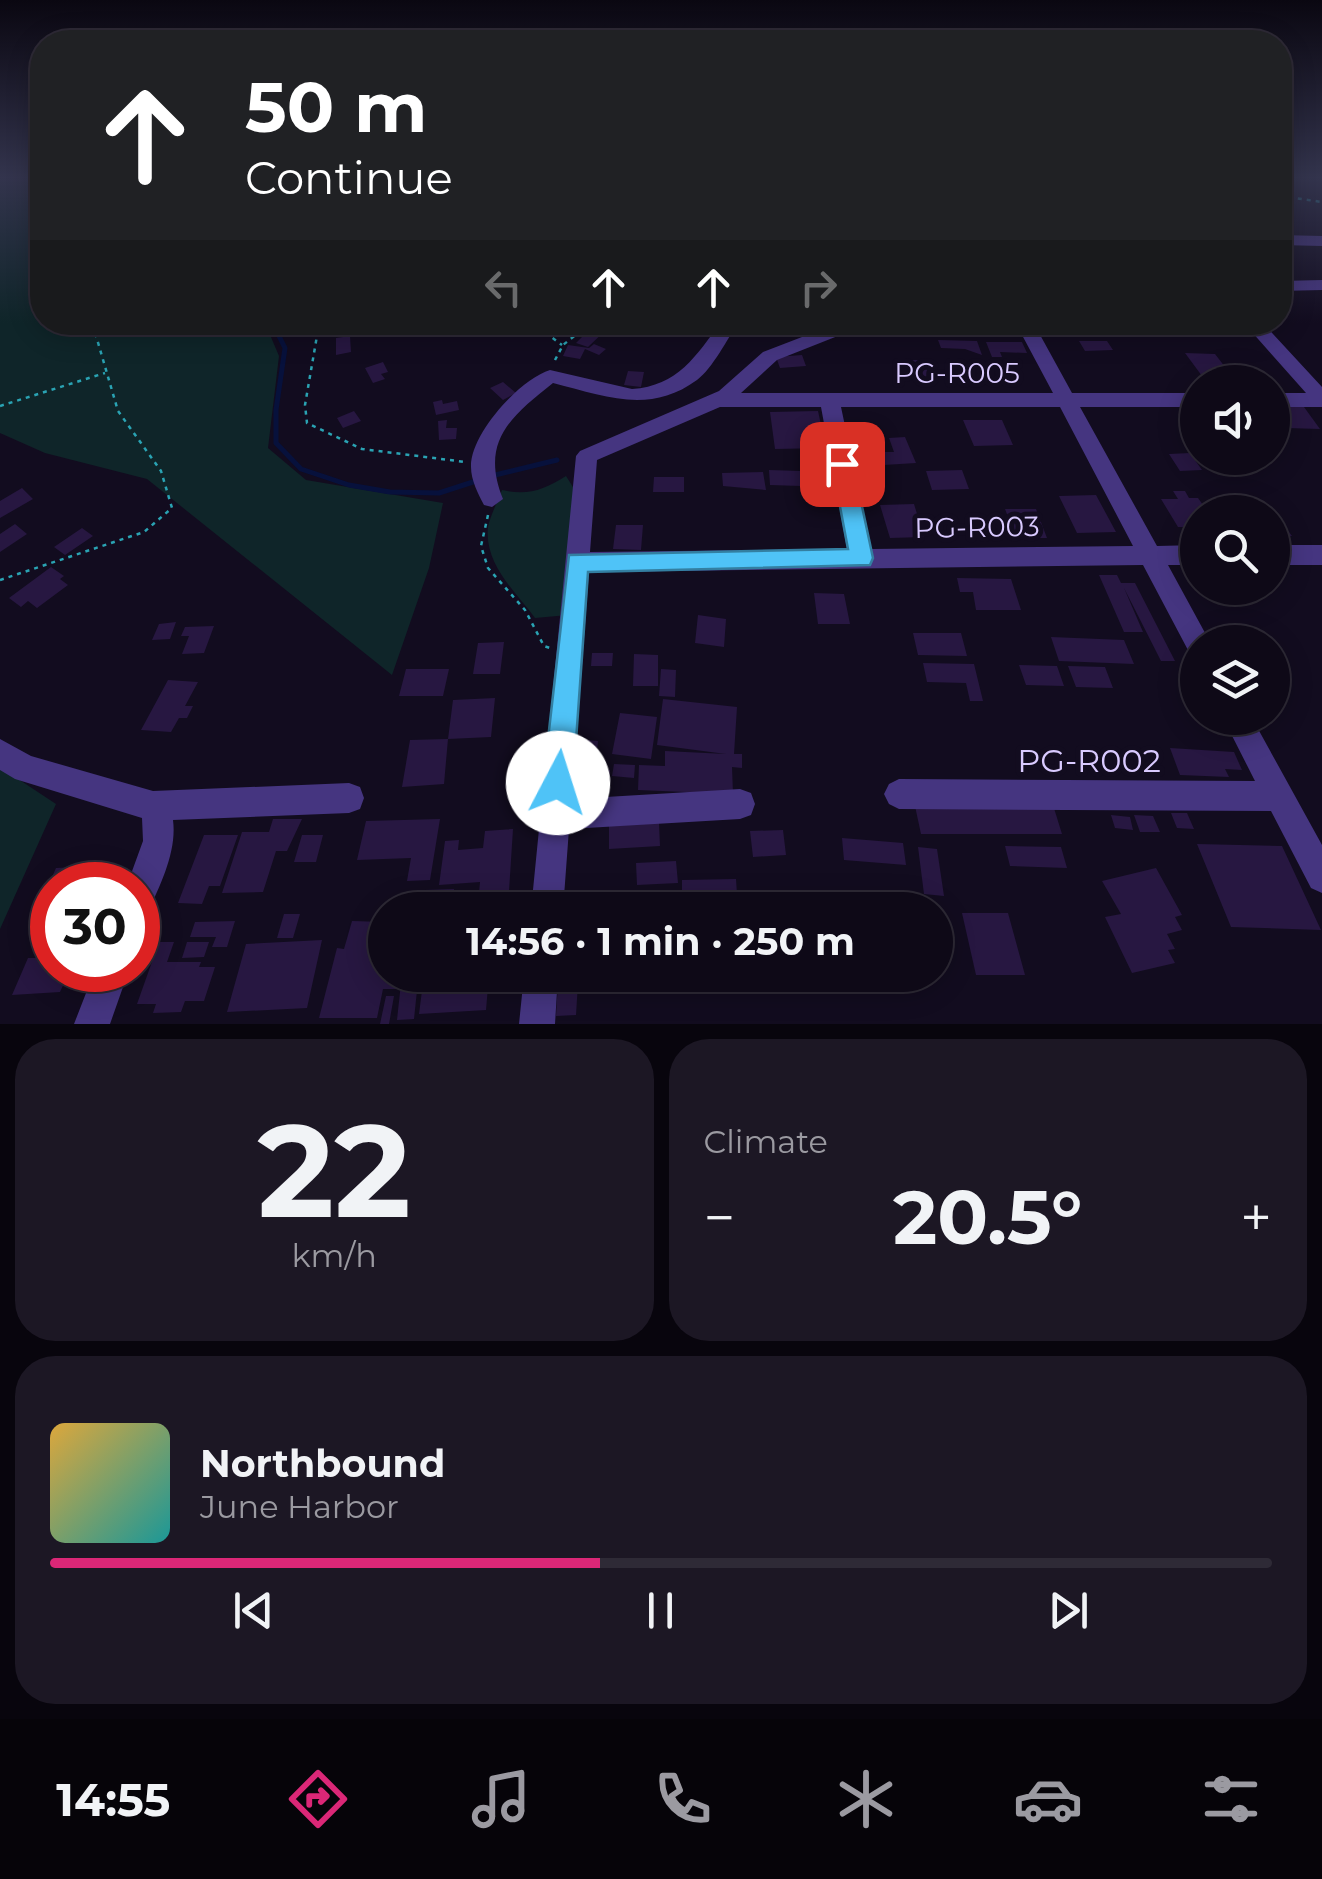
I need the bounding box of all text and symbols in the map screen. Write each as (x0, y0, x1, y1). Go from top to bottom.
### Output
text: 50 m (245, 64, 427, 150)
icon: ahead (80, 70, 210, 200)
text: Continue (245, 150, 453, 205)
icon: left (476, 260, 531, 315)
icon: ahead (581, 260, 636, 315)
icon: ahead (686, 260, 741, 315)
icon: right (791, 260, 846, 315)
street label: PG-R005 (894, 356, 1020, 390)
map controls (1180, 365, 1290, 735)
button: sound (1180, 365, 1290, 475)
pin (800, 422, 885, 507)
icon: arrive (815, 437, 870, 492)
button: search (1180, 495, 1290, 605)
street label: PG-R003 (914, 509, 1040, 545)
button: layers (1180, 625, 1290, 735)
position arrow (506, 731, 610, 835)
street label: PG-R002 (1017, 741, 1161, 780)
speed limit sign: 30 (30, 862, 160, 992)
text: 14:56 · 1 min · 250 m (466, 918, 855, 965)
text: 22 (258, 1091, 411, 1250)
text: Climate (704, 1122, 828, 1161)
text: 20.5° (893, 1171, 1082, 1263)
text: − (704, 1184, 735, 1251)
text: + (1240, 1184, 1272, 1251)
text: km/h (292, 1236, 377, 1275)
text: Northbound (200, 1440, 445, 1487)
text: June Harbor (200, 1487, 399, 1526)
icon: previous (226, 1583, 281, 1638)
icon: pause (633, 1583, 688, 1638)
icon: next (1041, 1583, 1096, 1638)
icon: directions (283, 1764, 353, 1834)
icon: music (466, 1764, 536, 1834)
icon: phone (648, 1764, 718, 1834)
icon: climate (831, 1764, 901, 1834)
icon: car (1013, 1764, 1083, 1834)
icon: filters (1196, 1764, 1266, 1834)
text: 14:55 (56, 1772, 170, 1827)

